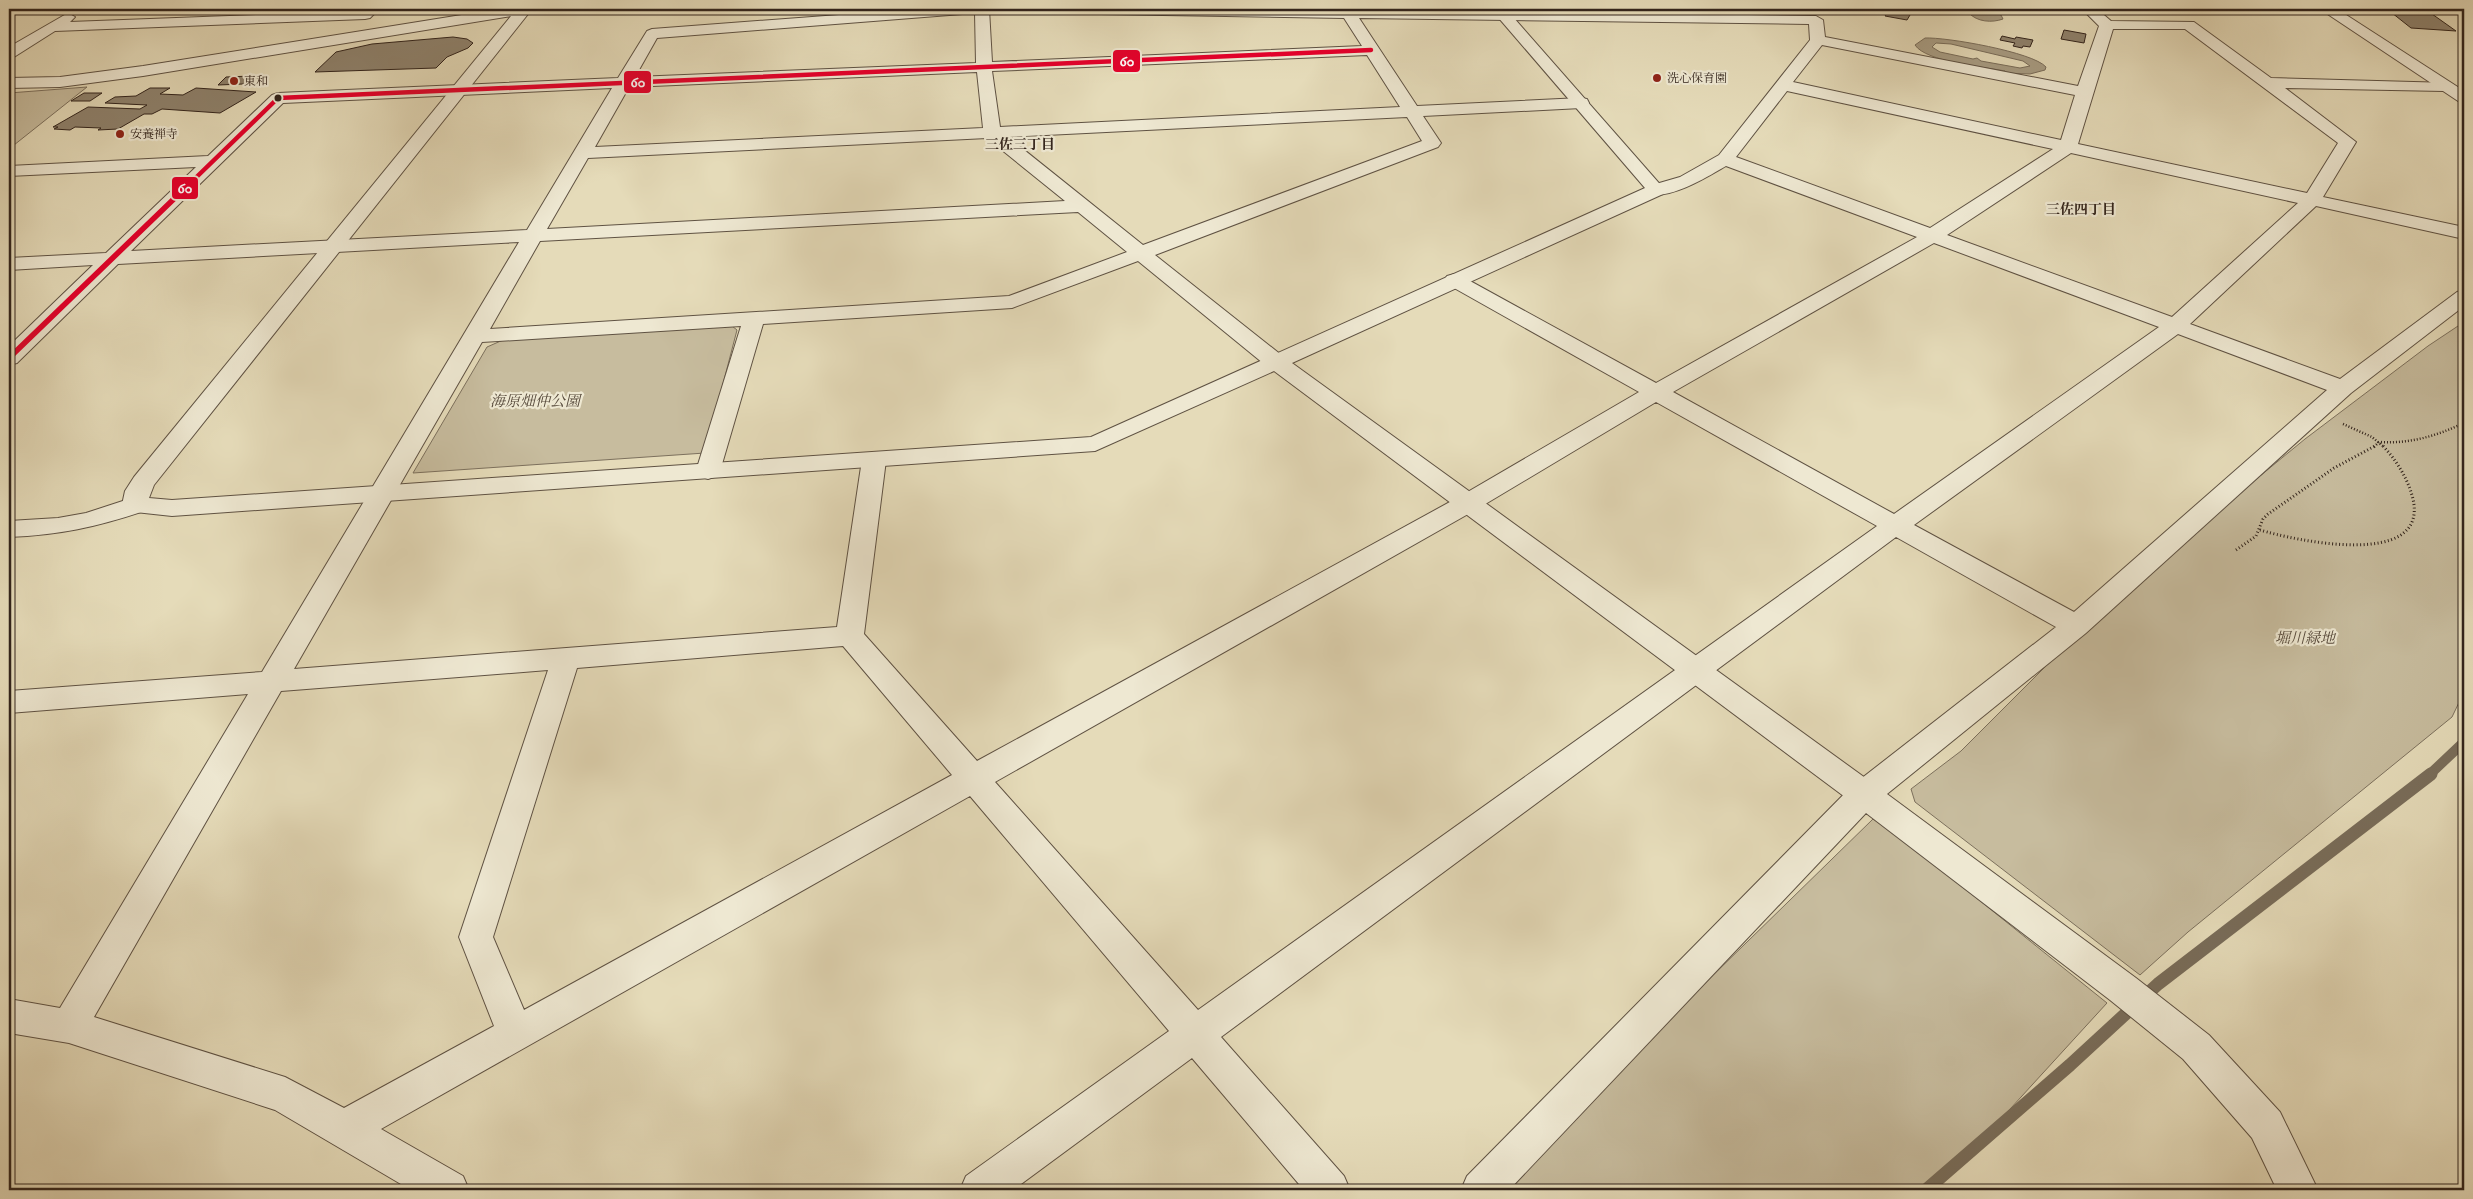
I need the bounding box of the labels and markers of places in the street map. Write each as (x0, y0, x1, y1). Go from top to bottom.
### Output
place label: 洗心保育園 (1667, 71, 1727, 86)
marker: 洗心保育園 (1651, 72, 1663, 84)
place label: 東和 (244, 74, 268, 89)
marker: 東和 (228, 75, 240, 87)
unlabelled marker (273, 93, 283, 103)
place label: 安養禅寺 (130, 127, 178, 142)
marker: 安養禅寺 (114, 128, 126, 140)

